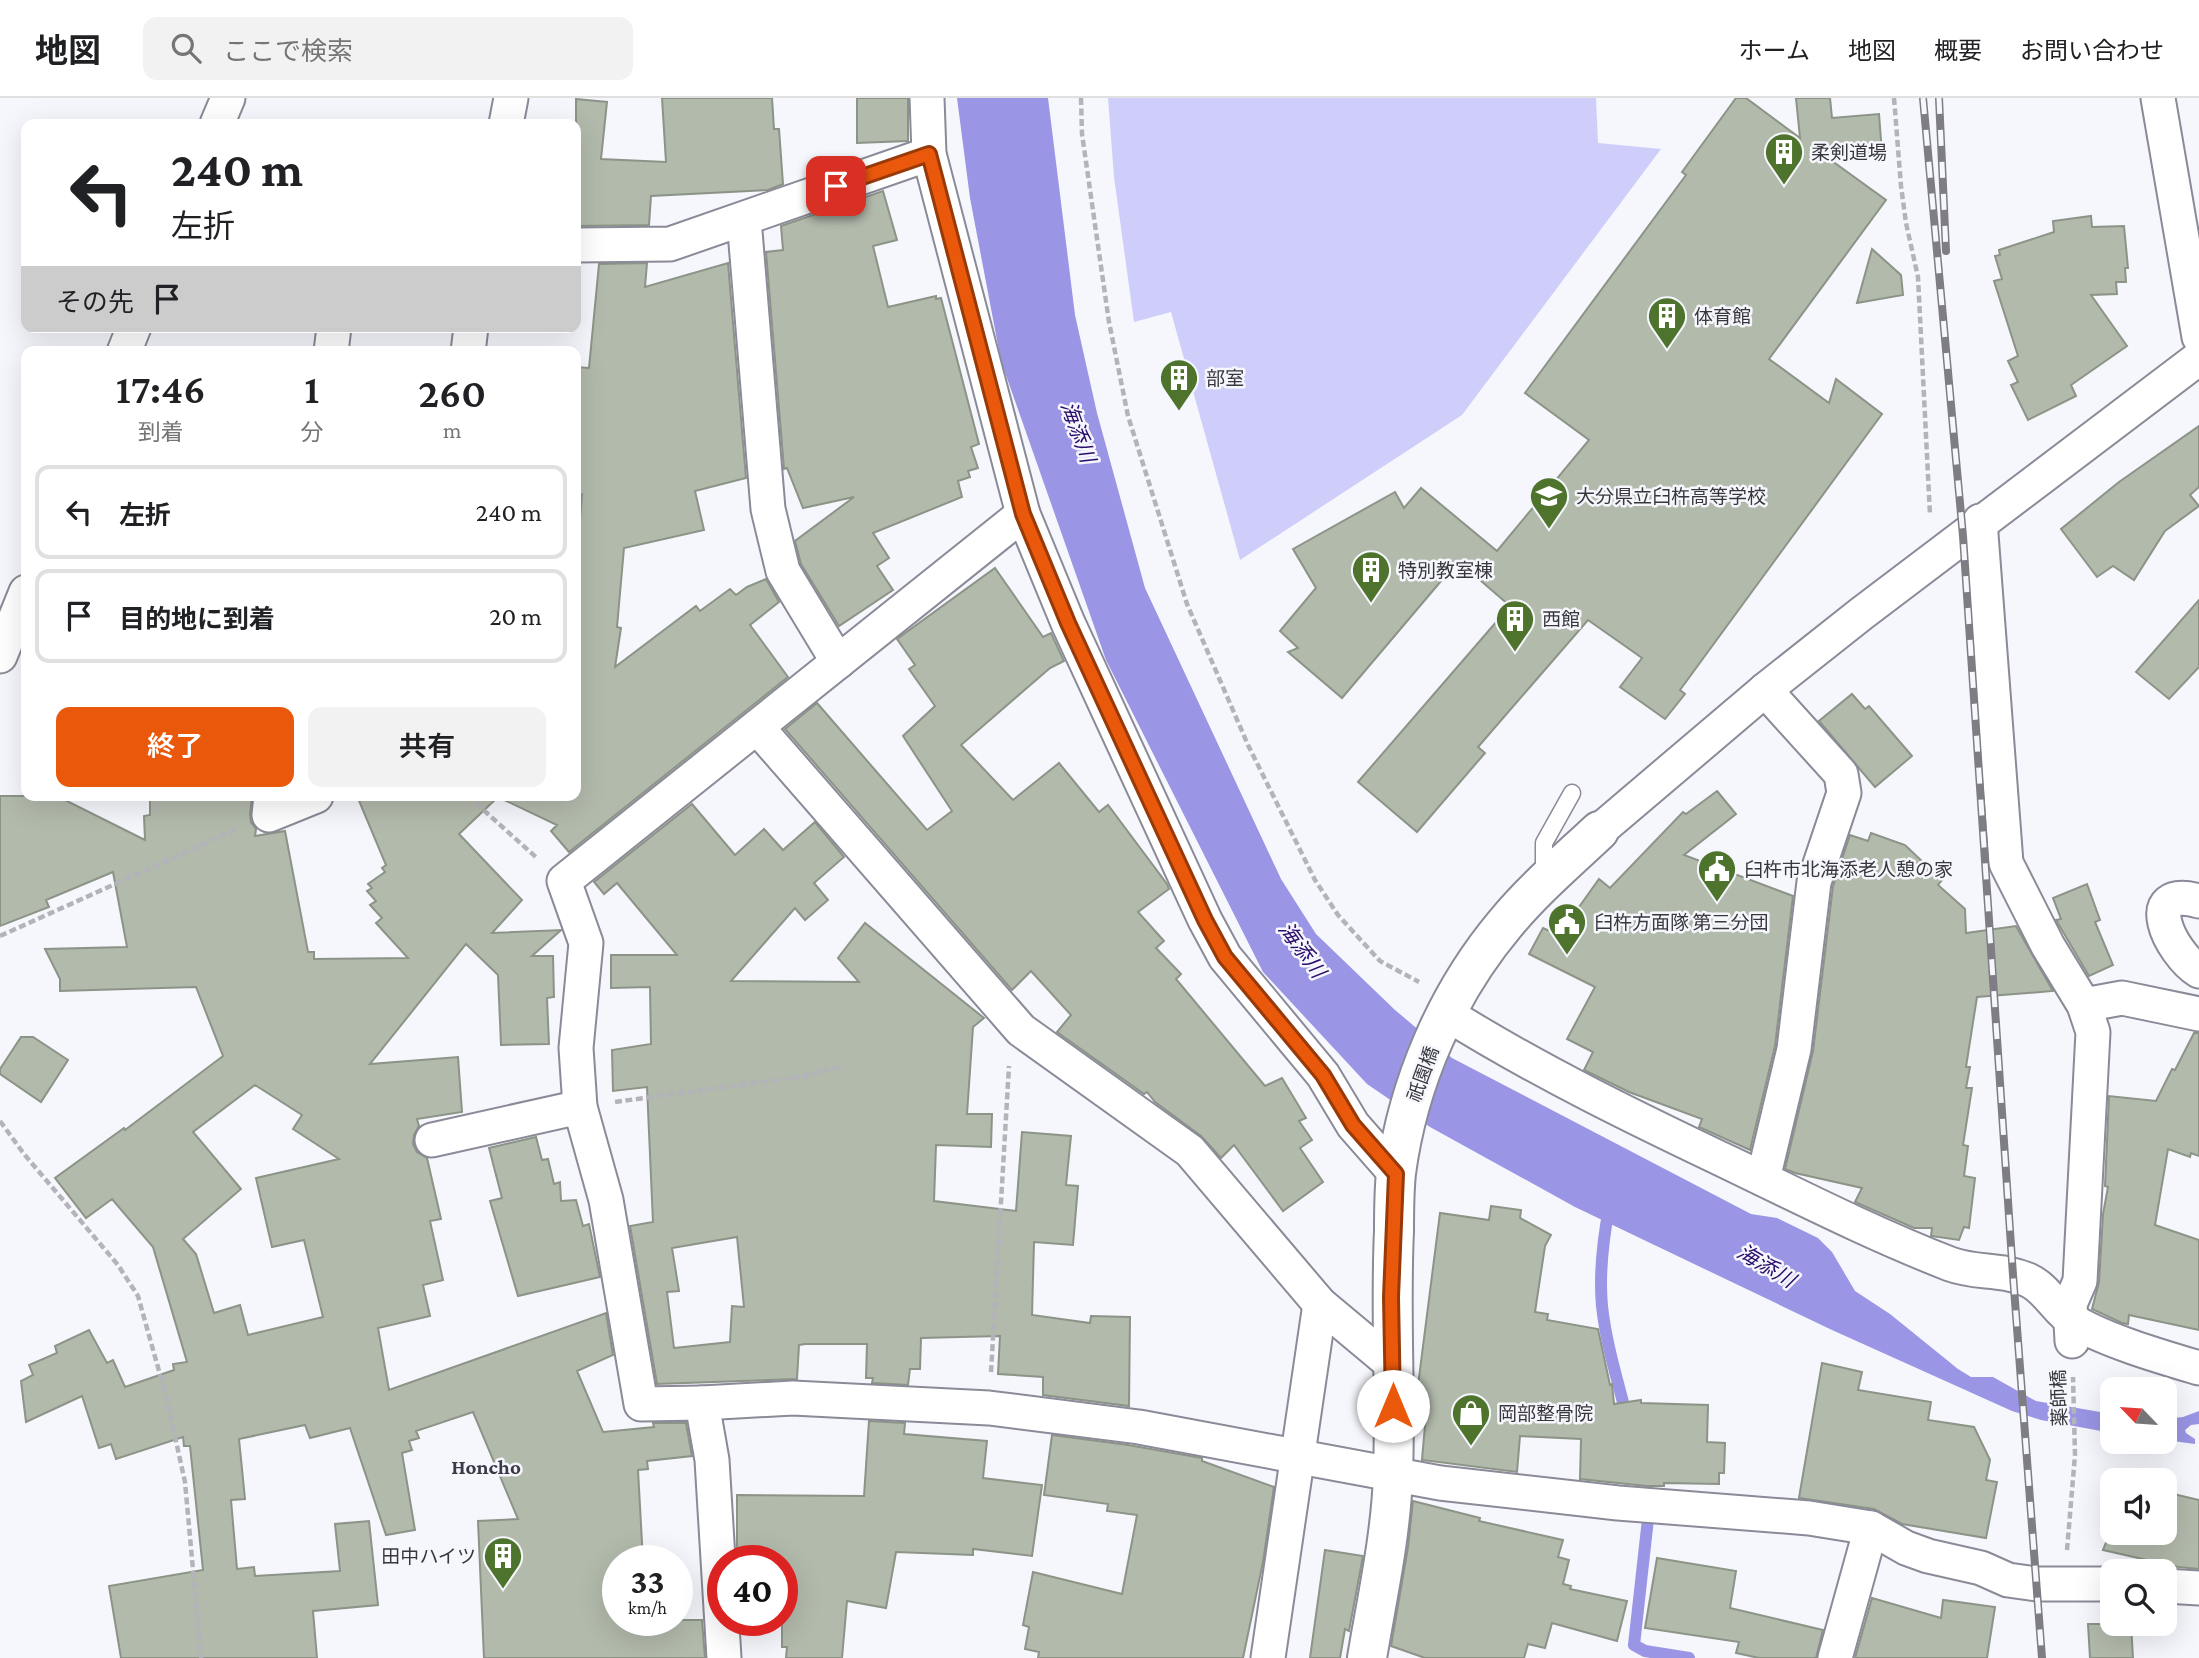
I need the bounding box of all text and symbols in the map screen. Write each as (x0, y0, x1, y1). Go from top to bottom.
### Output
search box (143, 17, 633, 80)
icon: search (167, 29, 205, 67)
text: 地図 (35, 32, 101, 69)
text: ここで検索 (223, 37, 353, 66)
text: ホーム (1739, 37, 1810, 64)
text: 地図 (1848, 37, 1896, 64)
text: 概要 (1934, 37, 1982, 64)
text: お問い合わせ (2020, 37, 2164, 64)
building icon: 柔剣道場 (1763, 131, 1805, 186)
text: 240 m (171, 142, 303, 197)
place label: 柔剣道場 (1811, 142, 1887, 163)
icon: left (56, 147, 147, 238)
pin (806, 156, 866, 216)
icon: arrive (817, 167, 855, 205)
text: 左折 (171, 208, 235, 244)
icon: arrive (148, 280, 186, 318)
text: その先 (56, 288, 134, 317)
building icon: 体育館 (1646, 295, 1688, 350)
place label: 体育館 (1694, 306, 1751, 327)
building icon: 部室 (1158, 357, 1200, 412)
text: 17:46 (116, 365, 206, 412)
text: 1 (304, 365, 319, 412)
place label: 部室 (1206, 368, 1244, 389)
text: 260 (418, 369, 486, 416)
water label: 海添川 (1056, 398, 1101, 468)
text: m (443, 417, 461, 443)
text: 到着 (138, 419, 184, 445)
text: 分 (300, 419, 323, 445)
school or university icon: 大分県立臼杵高等学校 (1528, 475, 1570, 530)
place label: 大分県立臼杵高等学校 (1576, 486, 1766, 507)
icon: left (60, 493, 98, 531)
text: 240 m (476, 498, 542, 527)
text: 左折 (119, 501, 171, 530)
building icon: 特別教室棟 (1350, 549, 1392, 604)
place label: 特別教室棟 (1398, 560, 1493, 581)
icon: arrive (60, 597, 98, 635)
building icon: 西館 (1494, 598, 1536, 653)
text: 20 m (489, 602, 542, 631)
text: 目的地に到着 (119, 605, 275, 634)
place label: 西館 (1542, 609, 1580, 630)
button: 終了 (56, 707, 294, 787)
button: 共有 (308, 707, 546, 787)
public building icon: 臼杵市北海添老人憩の家 (1696, 848, 1738, 903)
place label: 臼杵市北海添老人憩の家 (1744, 859, 1953, 880)
public building icon: 臼杵方面隊 第三分団 (1546, 901, 1588, 956)
place label: 臼杵方面隊 第三分団 (1594, 912, 1769, 933)
water label: 海添川 (1274, 917, 1331, 984)
street label: 祇園橋 (1403, 1044, 1443, 1104)
water label: 海添川 (1733, 1239, 1801, 1294)
position arrow (1356, 1369, 1430, 1443)
street label: 薬師橋 (2048, 1369, 2070, 1427)
north arrow (2100, 1377, 2177, 1454)
map controls (2100, 1377, 2177, 1636)
shop icon: 岡部整骨院 (1450, 1392, 1492, 1447)
place label: 岡部整骨院 (1498, 1403, 1593, 1424)
district label: Honcho (451, 1455, 521, 1479)
button: sound (2100, 1468, 2177, 1545)
building icon: 田中ハイツ (482, 1535, 524, 1590)
speed limit sign: 40 (707, 1545, 798, 1636)
place label: 田中ハイツ (381, 1546, 476, 1567)
button: search (2100, 1559, 2177, 1636)
text: 33 (630, 1562, 665, 1601)
text: km/h (628, 1598, 667, 1618)

